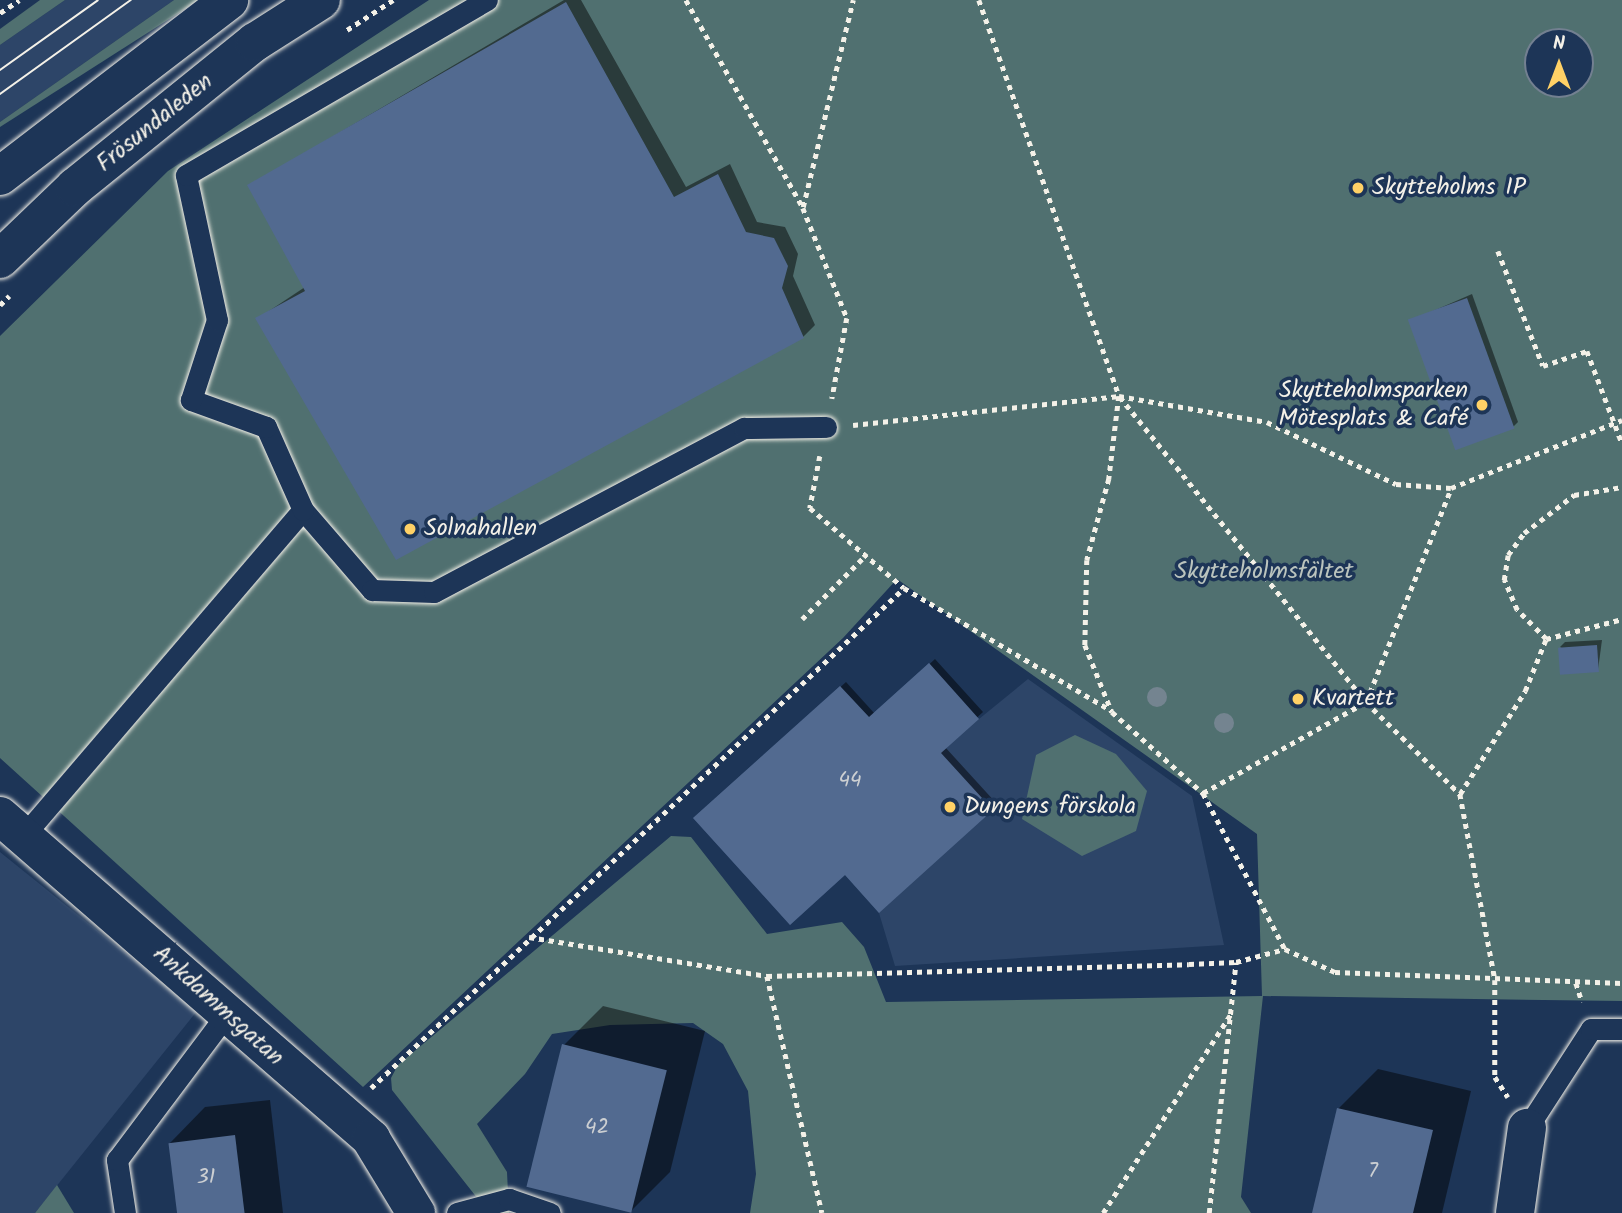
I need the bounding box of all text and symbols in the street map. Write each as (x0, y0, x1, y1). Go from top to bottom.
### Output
north arrow (1524, 28, 1594, 98)
text: N (1553, 29, 1565, 59)
street label: Frösundaleden (91, 67, 219, 179)
place label: Skytteholms IP (1372, 174, 1526, 202)
marker: Skytteholms IP (1350, 180, 1366, 196)
place label: Skytteholmsparken Mötesplats & Café (1278, 377, 1468, 433)
marker: Skytteholmsparken Mötesplats & Café (1474, 397, 1490, 413)
place label: Solnahallen (424, 515, 537, 543)
marker: Solnahallen (402, 521, 418, 537)
park label: Skytteholmsfältet (1174, 558, 1354, 586)
place label: Kvartett (1312, 685, 1394, 713)
marker: Kvartett (1290, 691, 1306, 707)
house number: 44 (838, 768, 862, 794)
place label: Dungens förskola (964, 793, 1136, 821)
marker: Dungens förskola (942, 799, 958, 815)
street label: Ankdammsgatan (147, 940, 289, 1072)
house number: 42 (585, 1115, 609, 1141)
house number: 7 (1368, 1159, 1378, 1185)
house number: 31 (197, 1165, 215, 1191)

